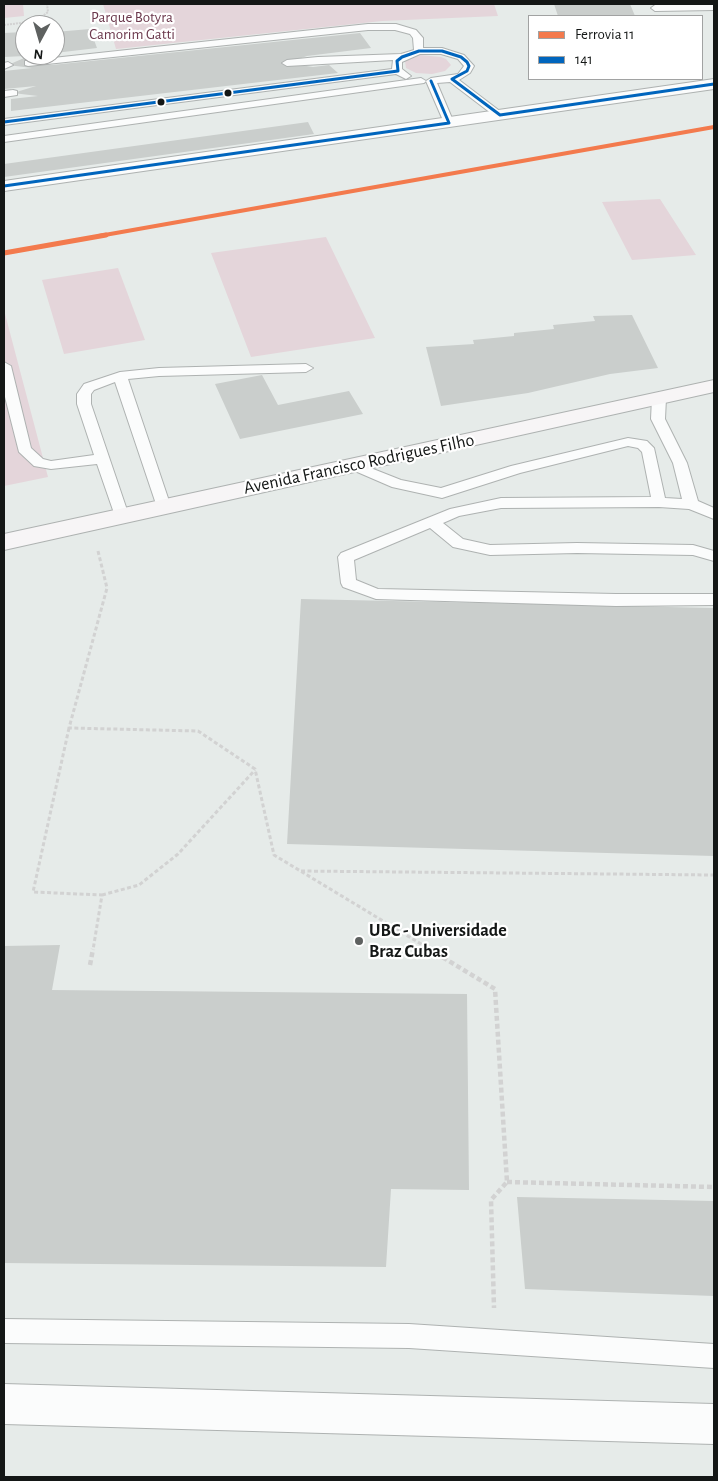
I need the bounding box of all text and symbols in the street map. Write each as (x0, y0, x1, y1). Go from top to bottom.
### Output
park label: Parque Botyra Camorim Gatti (89, 8, 175, 43)
north arrow (15, 15, 65, 65)
legend (528, 15, 703, 80)
text: Ferrovia 11 (575, 27, 634, 42)
text: N (33, 46, 44, 61)
text: 141 (575, 52, 593, 67)
unlabelled marker (223, 88, 233, 98)
unlabelled marker (156, 97, 166, 107)
street label: Avenida Francisco Rodrigues Filho (242, 429, 476, 499)
place label: UBC - Universidade Braz Cubas (369, 920, 507, 962)
marker: UBC - Universidade Braz Cubas (353, 935, 365, 947)

